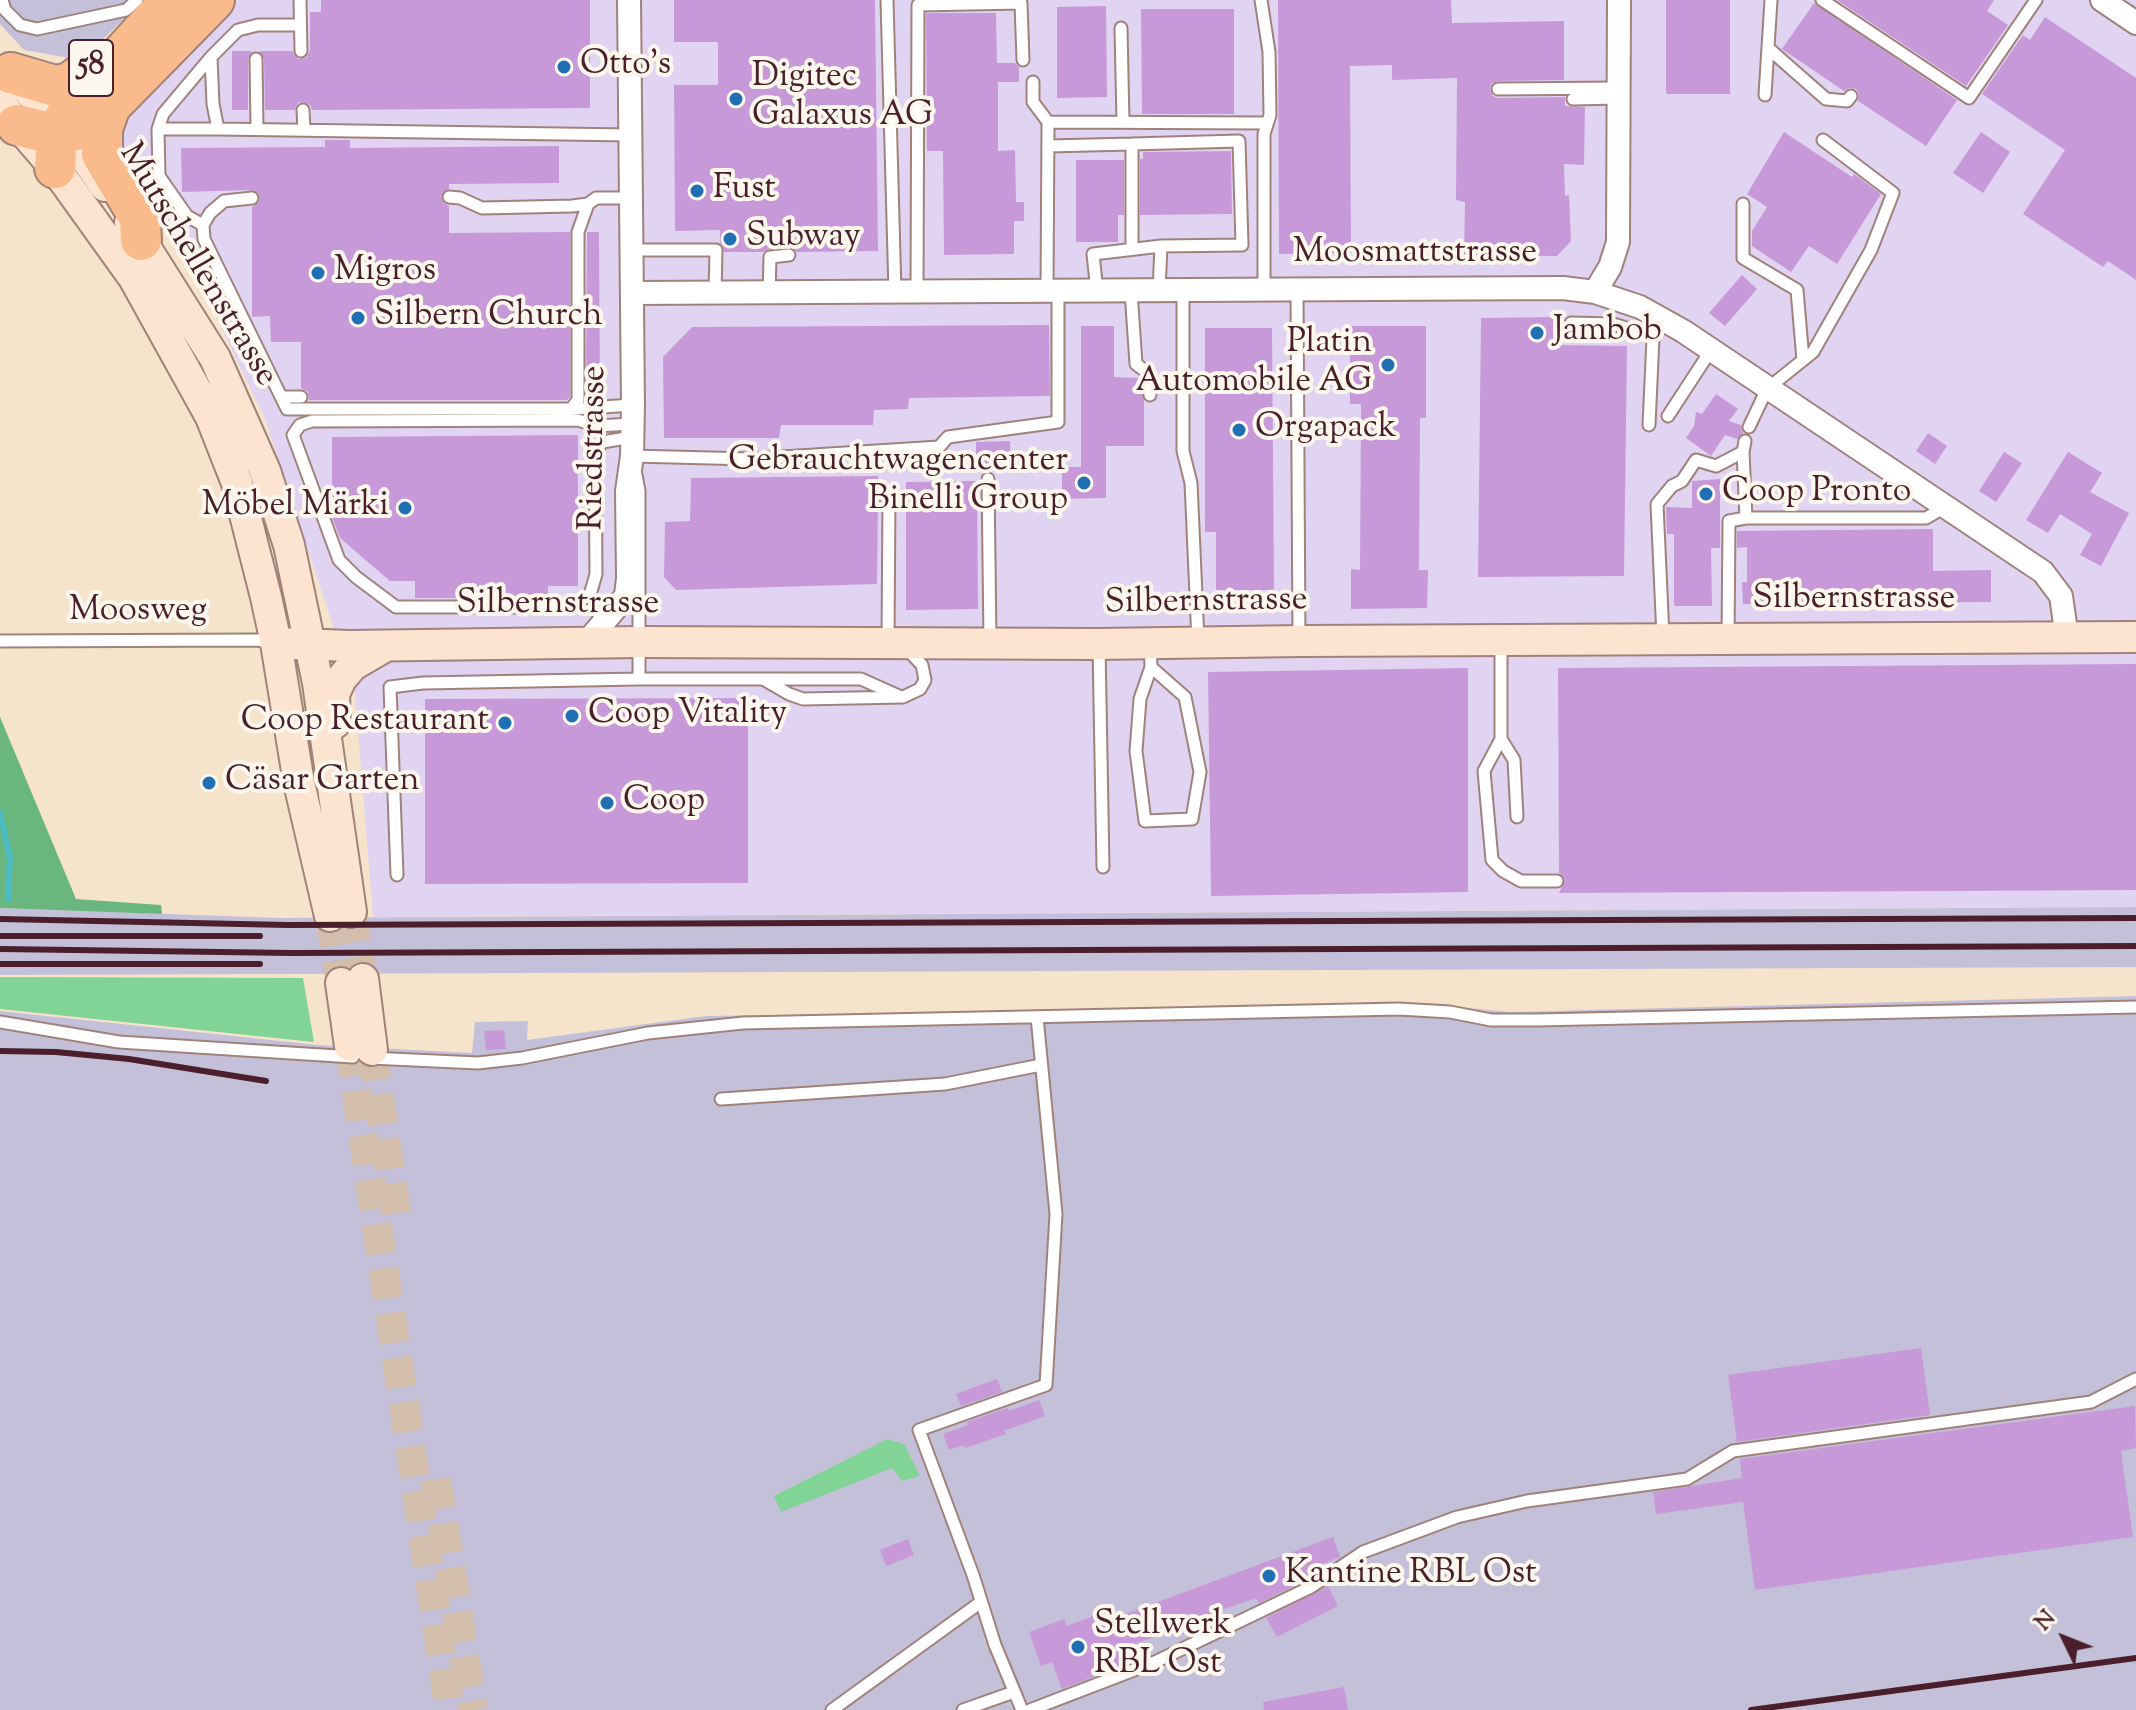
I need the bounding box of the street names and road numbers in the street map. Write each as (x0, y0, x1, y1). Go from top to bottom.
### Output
road number: 58 (69, 40, 113, 96)
street label: Mutschellenstrasse (107, 137, 285, 395)
street label: Moosmattstrasse (1293, 235, 1537, 275)
street label: Riedstrasse (574, 365, 618, 531)
street label: Silbernstrasse (1753, 581, 1955, 621)
street label: Silbernstrasse (1104, 582, 1308, 626)
street label: Silbernstrasse (457, 586, 659, 626)
street label: Moosweg (69, 593, 207, 633)

